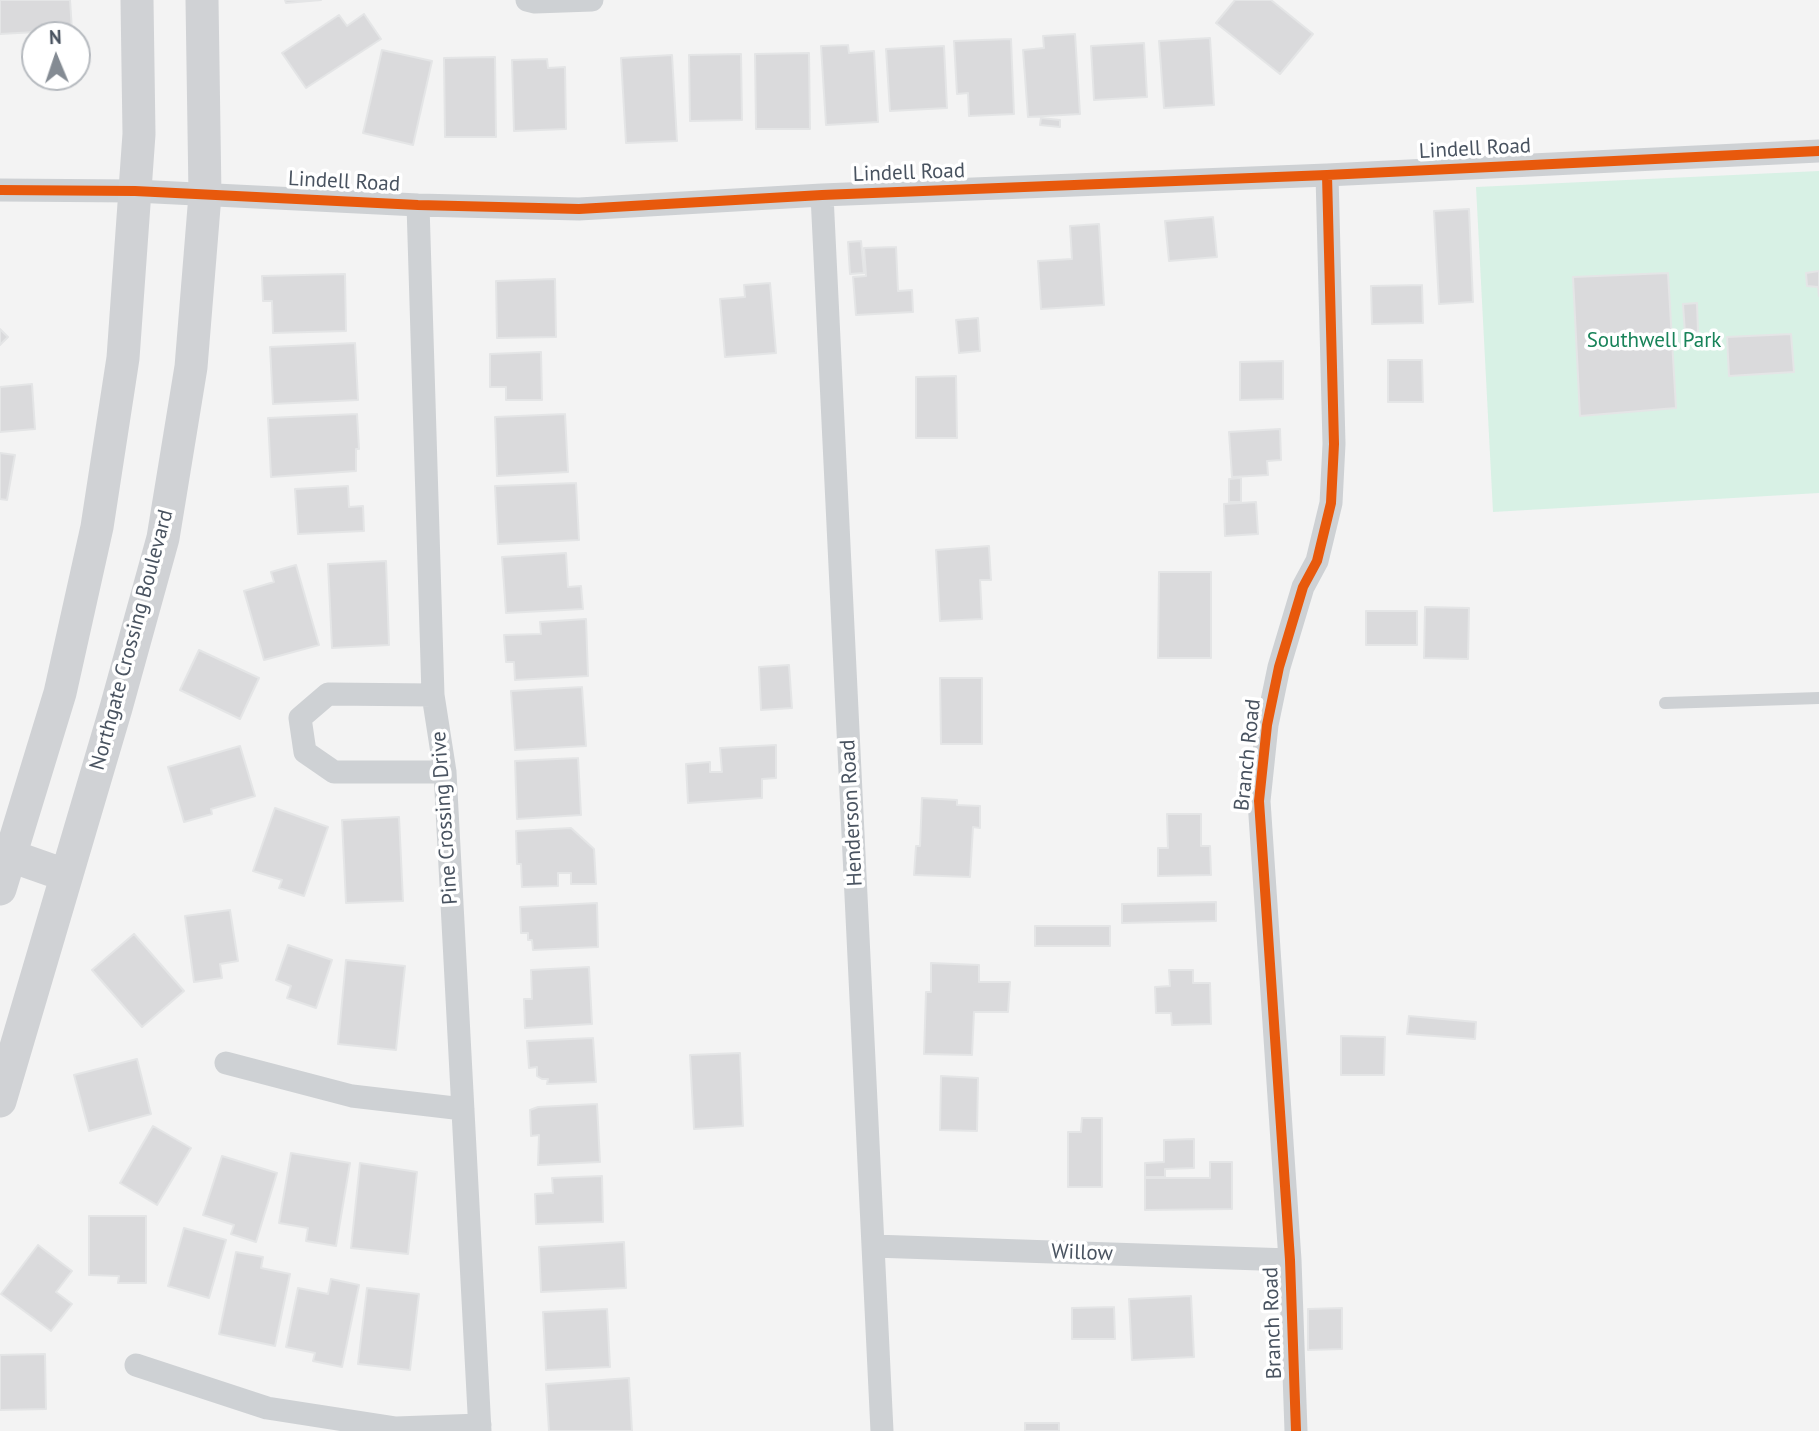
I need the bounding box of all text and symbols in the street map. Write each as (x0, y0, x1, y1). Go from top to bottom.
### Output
north arrow (21, 21, 91, 91)
text: N (49, 25, 62, 49)
street label: Lindell Road (1418, 133, 1532, 165)
street label: Lindell Road (852, 158, 966, 188)
street label: Lindell Road (287, 166, 401, 198)
park label: Southwell Park (1587, 328, 1721, 354)
street label: Northgate Crossing Boulevard (85, 507, 179, 773)
street label: Branch Road (1230, 698, 1266, 812)
street label: Pine Crossing Drive (426, 730, 464, 906)
street label: Henderson Road (836, 739, 868, 887)
street label: Willow (1051, 1239, 1113, 1267)
street label: Branch Road (1258, 1266, 1288, 1380)

